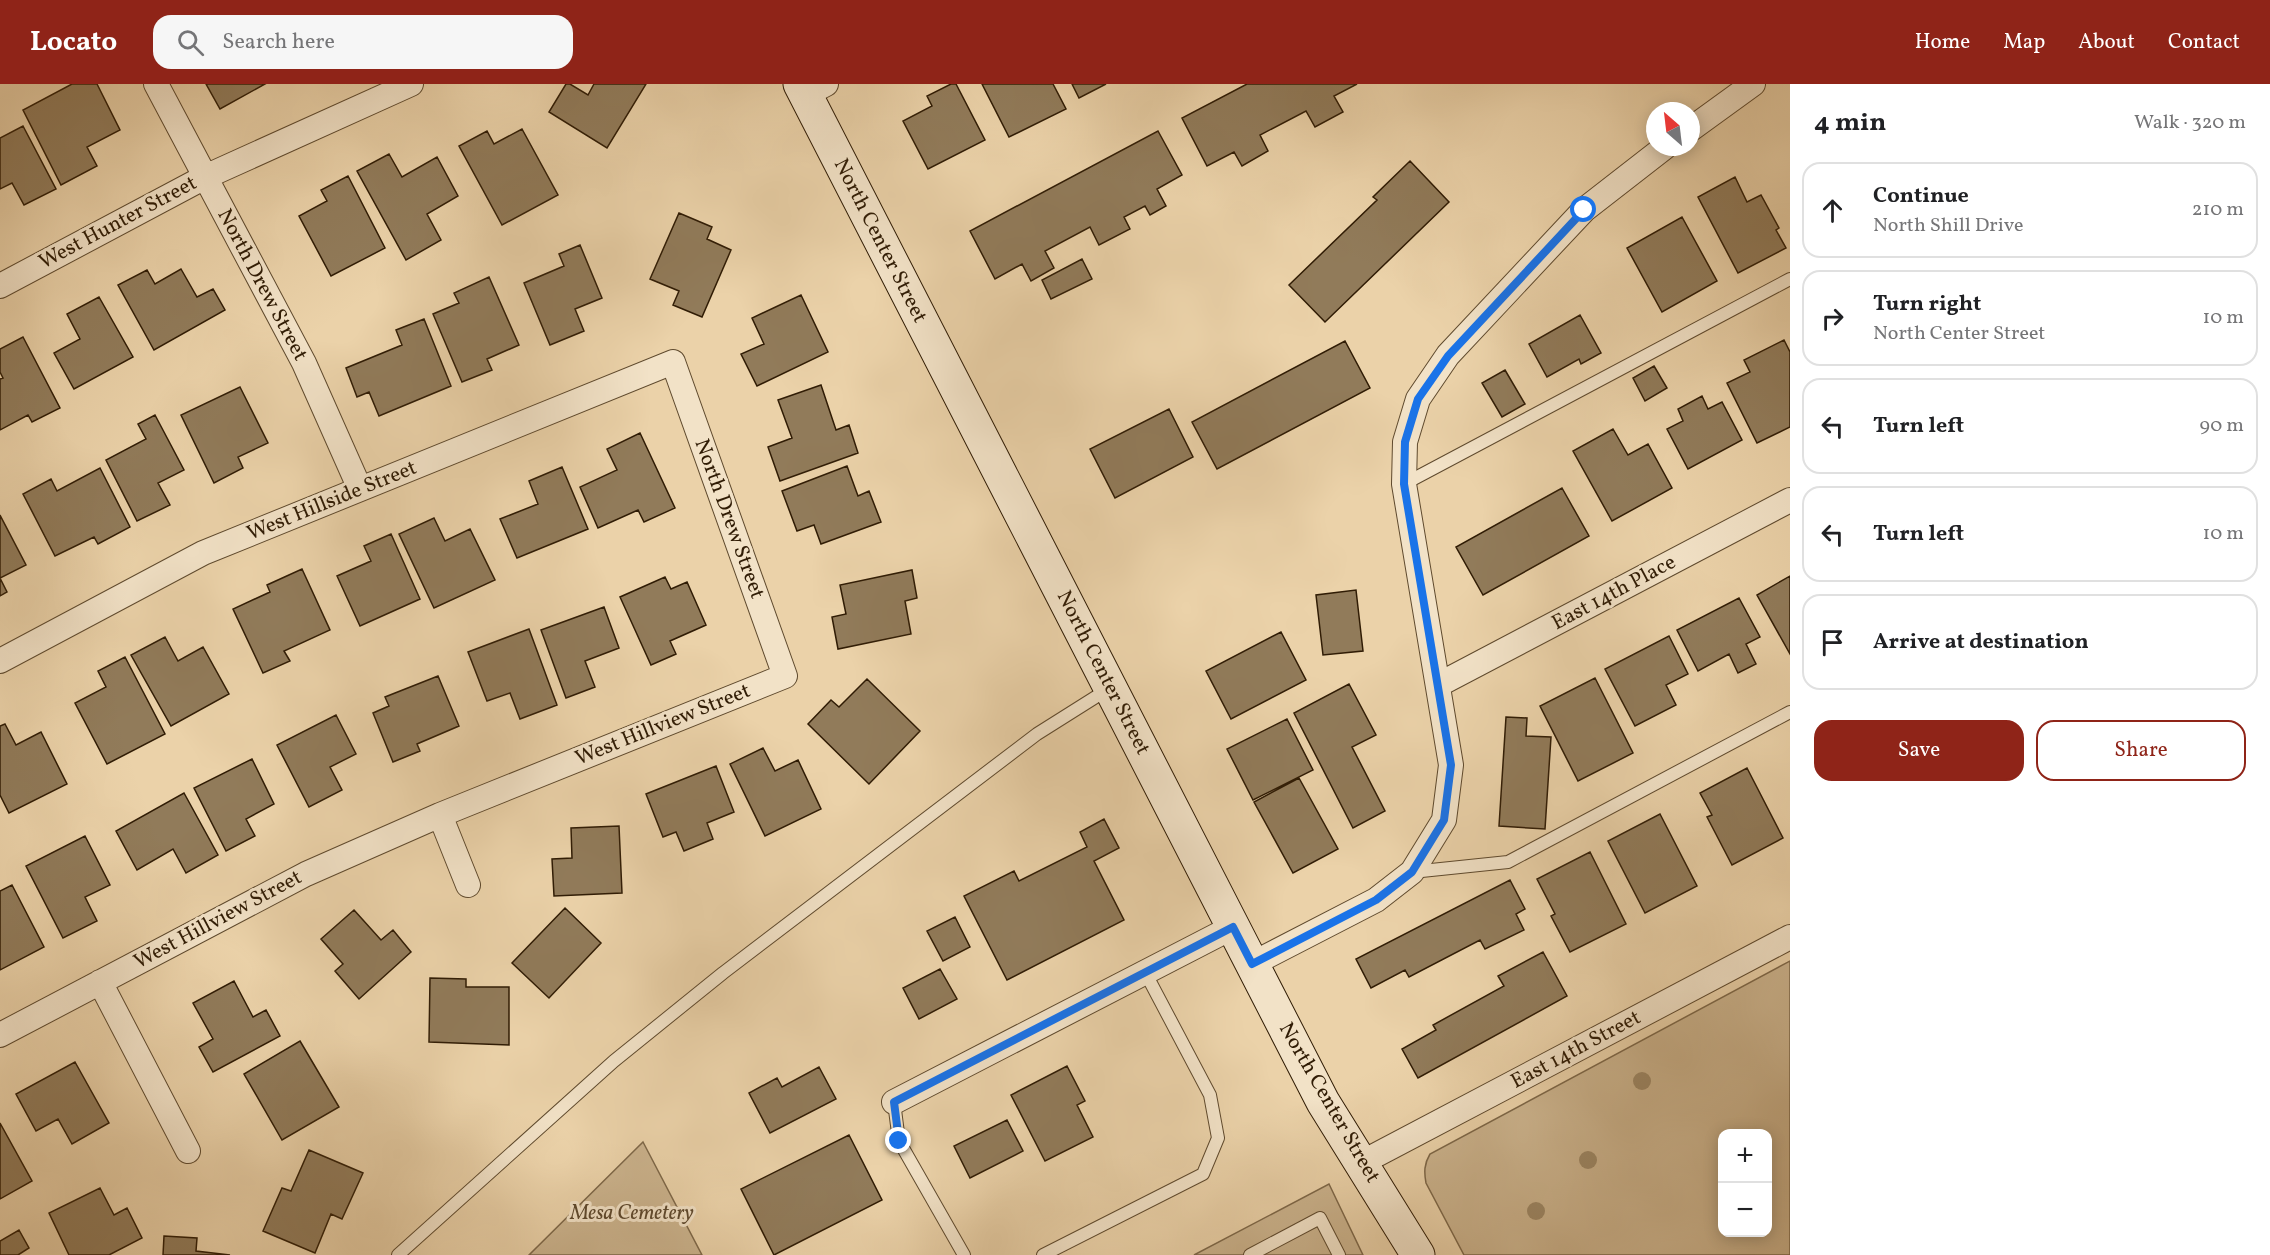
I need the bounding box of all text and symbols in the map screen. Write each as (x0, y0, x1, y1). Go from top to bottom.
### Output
search box (153, 15, 573, 69)
text: Locato (30, 23, 117, 62)
icon: search (174, 26, 207, 59)
text: Search here (222, 27, 335, 58)
text: Home (1915, 28, 1970, 57)
text: Map (2003, 28, 2045, 57)
text: About (2078, 28, 2135, 57)
text: Contact (2168, 28, 2240, 57)
north arrow (1646, 102, 1700, 156)
text: 4 min (1814, 105, 1886, 141)
text: Walk · 320 m (2134, 109, 2246, 137)
street label: North Center Street (826, 154, 934, 328)
street label: West Hunter Street (34, 169, 202, 277)
text: Continue (1873, 181, 1969, 212)
icon: ahead (1816, 194, 1849, 227)
route start (1570, 196, 1596, 222)
text: 210 m (2192, 196, 2244, 224)
street label: North Drew Street (210, 204, 314, 366)
text: North Shill Drive (1873, 212, 2024, 240)
text: Turn right (1873, 289, 1981, 320)
icon: right (1816, 302, 1849, 335)
text: 10 m (2203, 304, 2244, 332)
text: North Center Street (1873, 320, 2045, 348)
icon: left (1816, 410, 1849, 443)
text: Turn left (1873, 411, 1964, 442)
text: 90 m (2200, 412, 2244, 440)
street label: North Drew Street (687, 435, 771, 603)
street label: West Hillside Street (243, 454, 421, 548)
icon: left (1816, 518, 1849, 551)
text: Turn left (1873, 519, 1964, 550)
text: 10 m (2203, 520, 2244, 548)
street label: East 14th Place (1547, 548, 1681, 638)
street label: North Center Street (1049, 586, 1157, 760)
icon: arrive (1816, 626, 1849, 659)
text: Arrive at destination (1873, 627, 2089, 658)
street label: West Hillview Street (571, 677, 755, 773)
button: Save (1814, 720, 2024, 781)
button: Share (2036, 720, 2246, 781)
street label: West Hillview Street (129, 863, 307, 977)
street label: East 14th Street (1506, 1004, 1646, 1096)
street label: North Center Street (1271, 1017, 1387, 1189)
route end (885, 1127, 911, 1153)
map controls (1718, 1129, 1772, 1237)
button: + (1718, 1129, 1772, 1183)
button: − (1718, 1183, 1772, 1237)
park label: Mesa Cemetery (569, 1199, 694, 1228)

